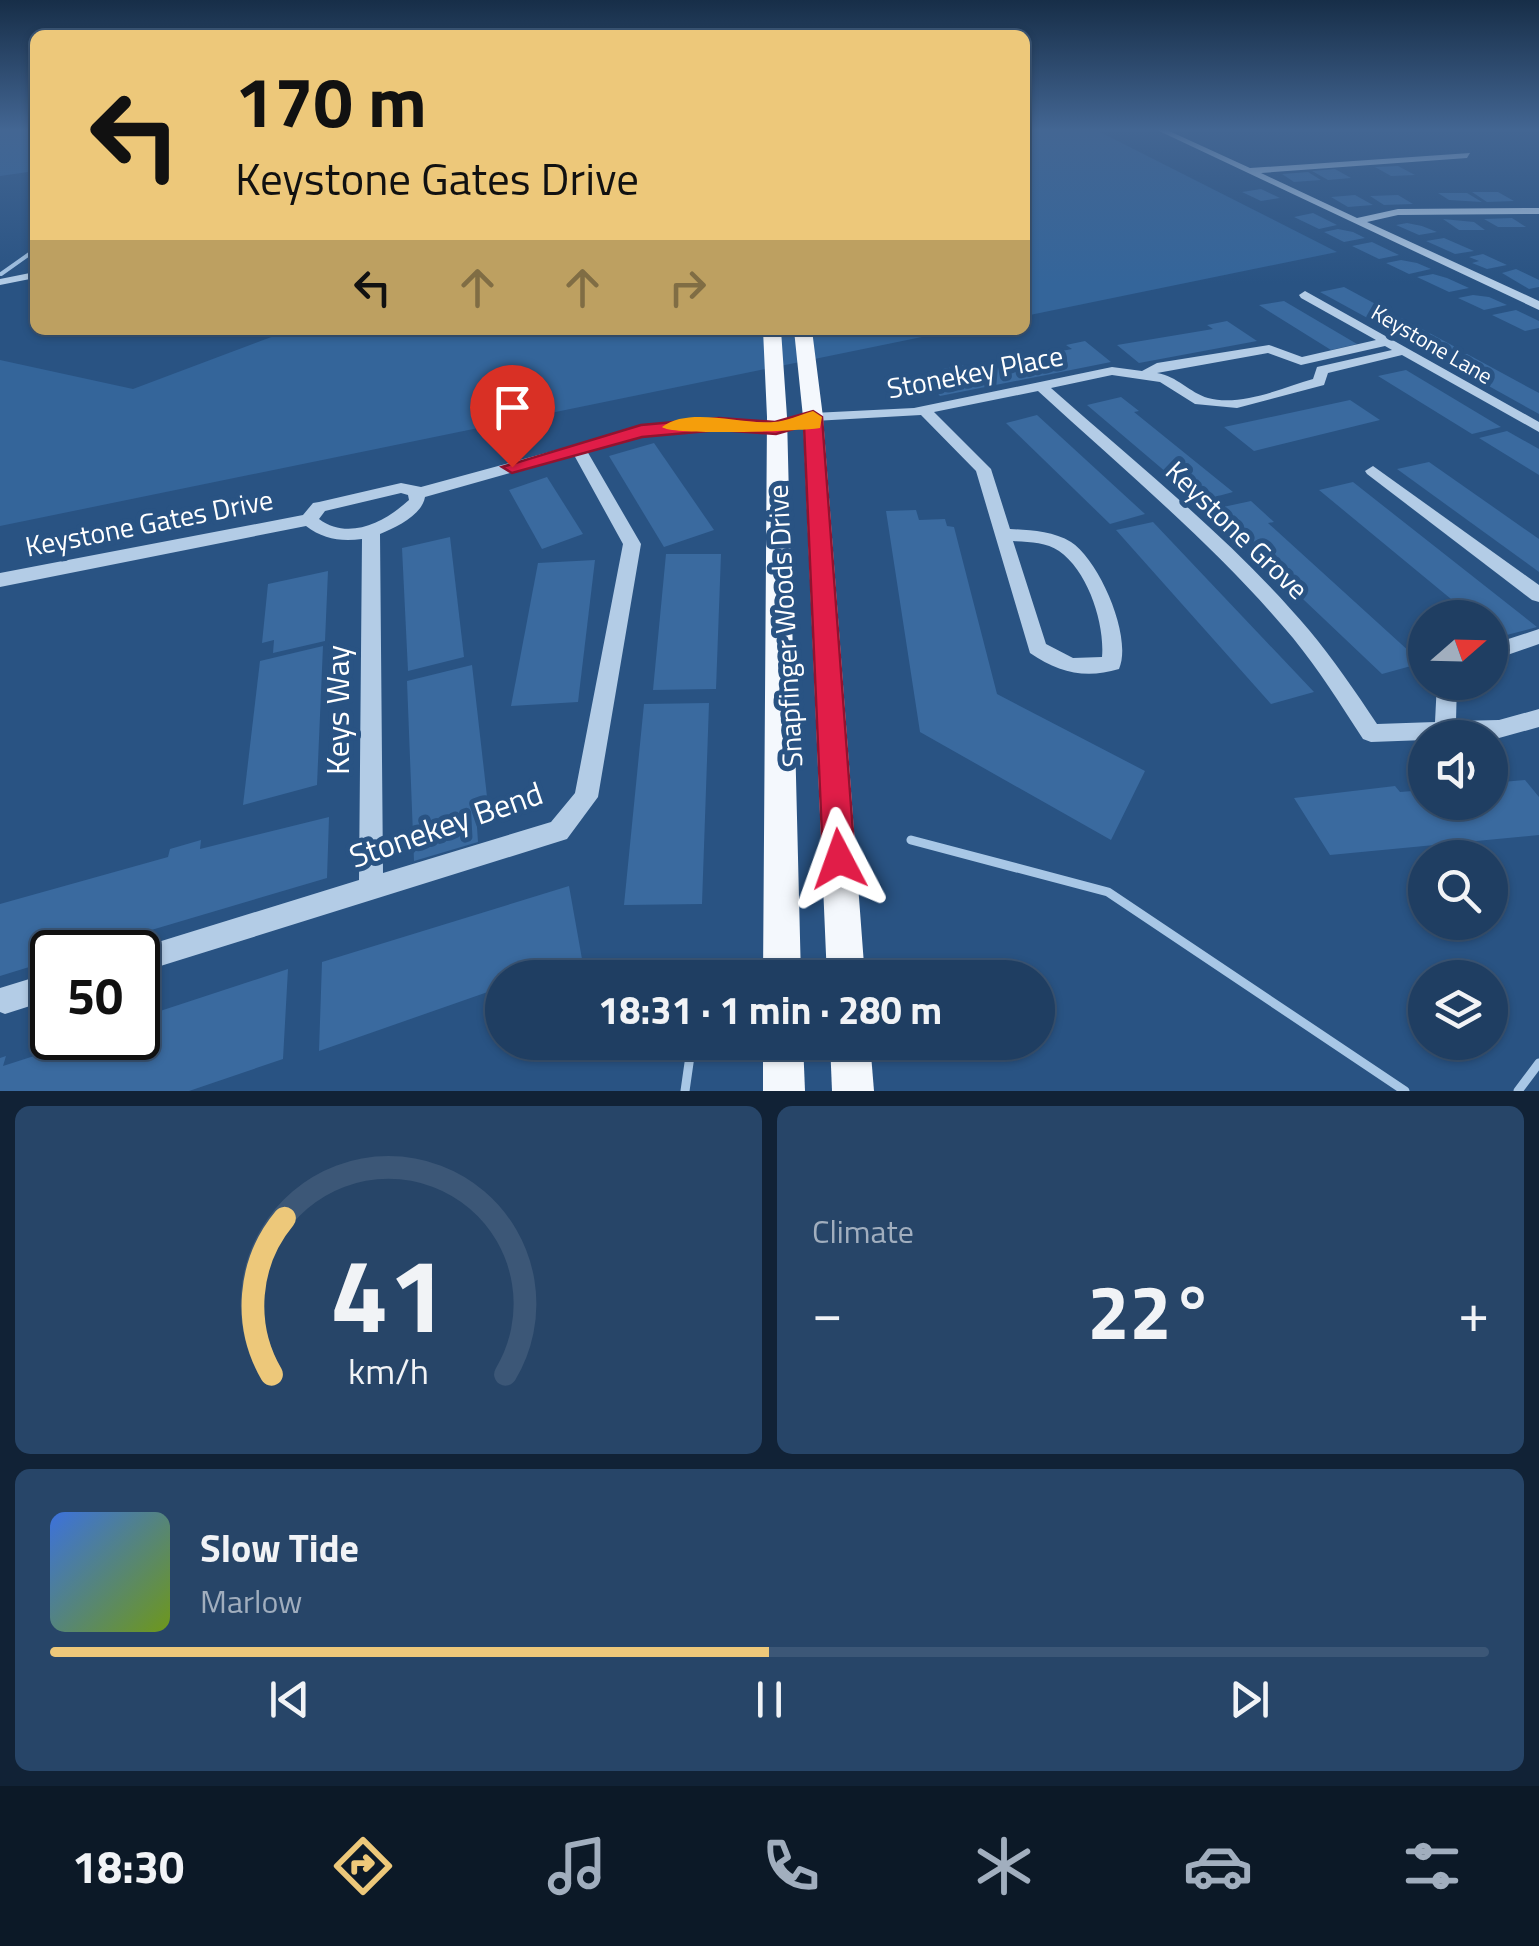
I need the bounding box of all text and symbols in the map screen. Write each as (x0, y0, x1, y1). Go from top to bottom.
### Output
text: 170 m (235, 48, 427, 154)
icon: left (70, 70, 200, 200)
text: Keystone Gates Drive (235, 144, 639, 212)
icon: left (345, 260, 400, 315)
icon: ahead (450, 260, 505, 315)
icon: ahead (555, 260, 610, 315)
icon: right (660, 260, 715, 315)
street label: Keystone Lane (1365, 295, 1499, 393)
street label: Stonekey Place (883, 333, 1067, 410)
pin (470, 365, 555, 468)
icon: arrive (485, 380, 540, 435)
street label: Keystone Grove (1156, 450, 1319, 609)
street label: Keystone Gates Drive (21, 477, 276, 568)
street label: Snapfinger Woods Drive (756, 484, 813, 768)
north arrow (1408, 600, 1508, 700)
map controls (1408, 600, 1508, 1060)
street label: Keys Way (313, 645, 361, 775)
button: sound (1408, 720, 1508, 820)
street label: Stonekey Bend (342, 769, 549, 880)
position arrow (787, 807, 891, 911)
button: search (1408, 840, 1508, 940)
speed limit sign: 50 (30, 930, 160, 1060)
button: layers (1408, 960, 1508, 1060)
text: 18:31 · 1 min · 280 m (598, 981, 942, 1039)
text: Climate (812, 1207, 914, 1255)
text: 41 (330, 1214, 447, 1372)
text: 22° (1087, 1254, 1214, 1368)
text: − (812, 1270, 843, 1353)
text: + (1458, 1270, 1489, 1353)
text: km/h (348, 1343, 429, 1398)
text: Slow Tide (200, 1519, 359, 1577)
text: Marlow (200, 1577, 303, 1625)
icon: previous (262, 1672, 317, 1727)
icon: pause (742, 1672, 797, 1727)
icon: next (1222, 1672, 1277, 1727)
icon: directions (328, 1831, 398, 1901)
icon: music (542, 1831, 612, 1901)
icon: phone (756, 1831, 826, 1901)
icon: climate (969, 1831, 1039, 1901)
icon: car (1183, 1831, 1253, 1901)
icon: filters (1397, 1831, 1467, 1901)
text: 18:30 (72, 1832, 184, 1900)

